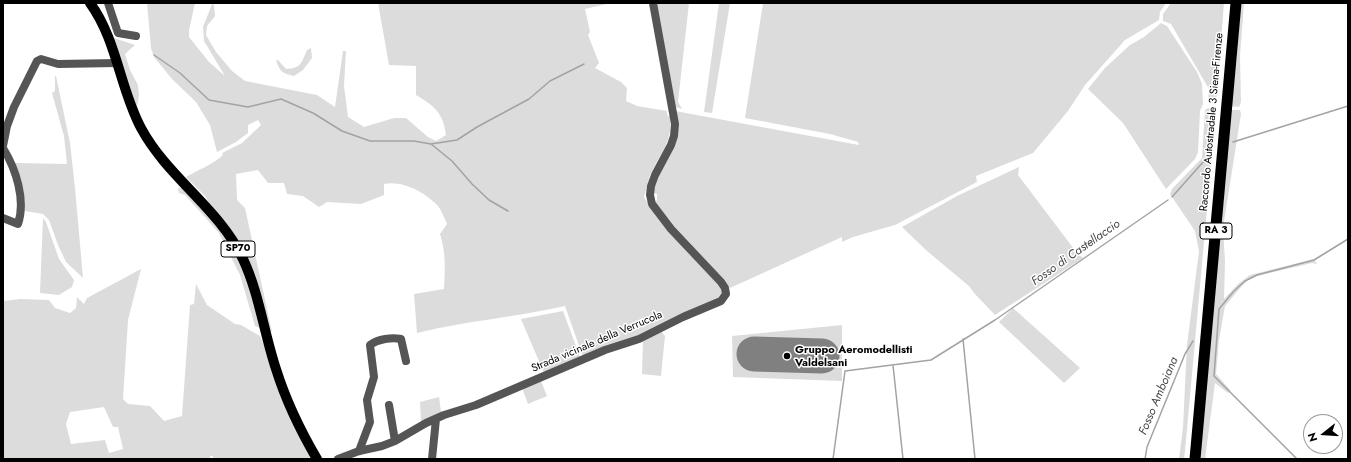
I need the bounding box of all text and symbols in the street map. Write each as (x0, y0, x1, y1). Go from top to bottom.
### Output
street label: Raccordo Autostradale 3 Siena-Firenze (1198, 32, 1226, 212)
water label: Fosso di Castellaccio (1029, 217, 1123, 289)
road number: RA 3 (1200, 223, 1232, 239)
road number: SP70 (221, 241, 255, 257)
street label: Strada vicinale della Verrucola (530, 308, 664, 376)
place label: Gruppo Aeromodellisti Valdelsani (795, 343, 913, 369)
marker: Gruppo Aeromodellisti Valdelsani (782, 351, 792, 361)
water label: Fosso Amboiana (1136, 355, 1182, 437)
north arrow (1303, 414, 1343, 454)
text: N (1304, 431, 1321, 444)

